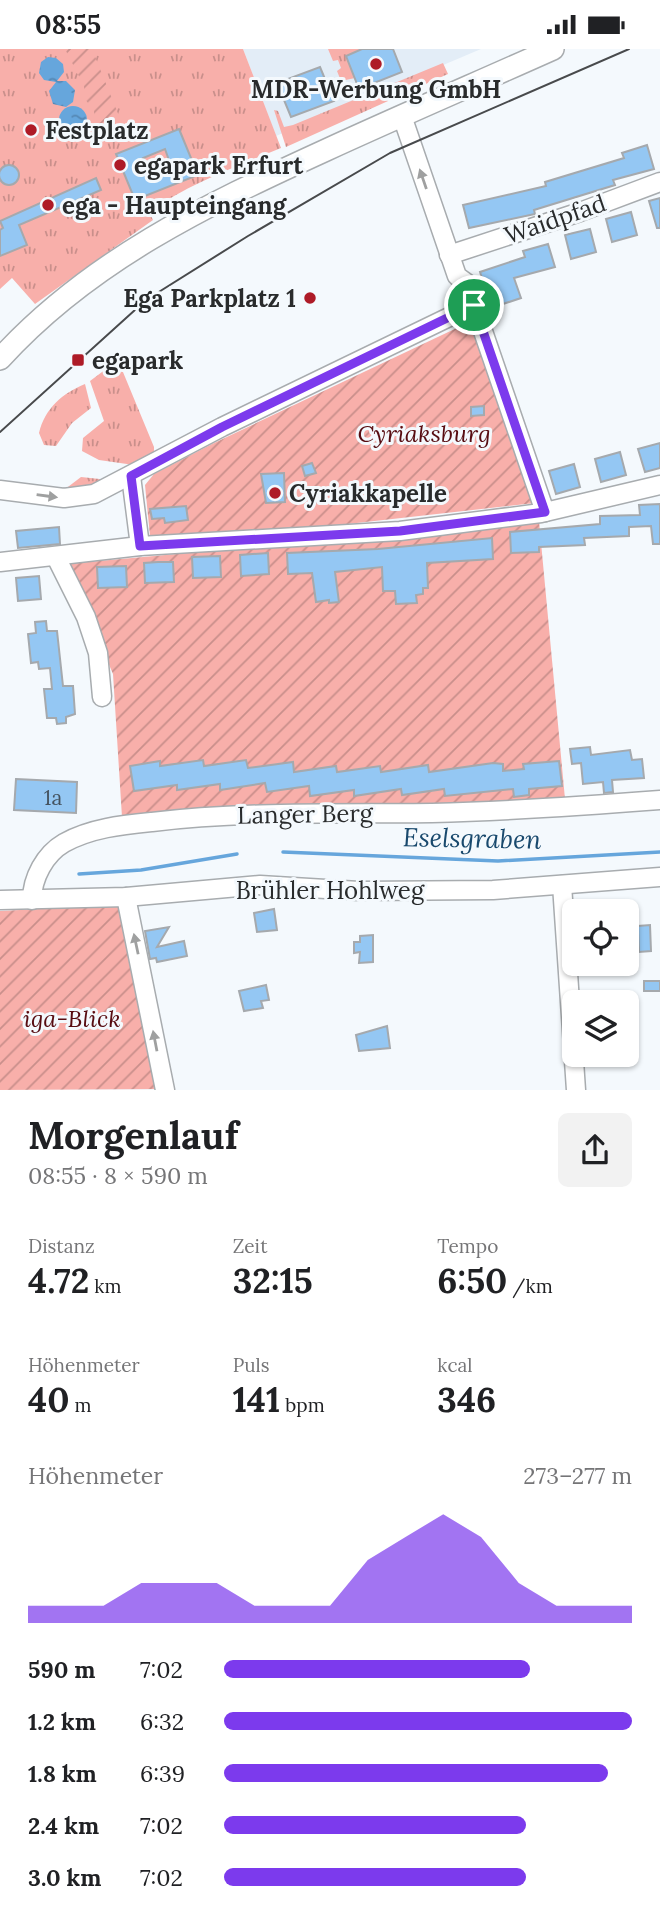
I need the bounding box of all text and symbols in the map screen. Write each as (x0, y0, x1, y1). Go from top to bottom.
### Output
text: 08:55 (35, 8, 101, 41)
marker: MDR-Werbung GmbH (368, 56, 384, 72)
place label: MDR-Werbung GmbH (251, 74, 501, 105)
place label: Festplatz (45, 115, 149, 146)
marker: Festplatz (23, 122, 39, 138)
place label: egapark Erfurt (134, 150, 304, 181)
marker: egapark Erfurt (112, 157, 128, 173)
one-way arrow (417, 168, 428, 189)
street label: Waidpfad (500, 187, 610, 251)
place label: ega - Haupteingang (62, 190, 288, 221)
marker: ega - Haupteingang (40, 197, 56, 213)
pin (444, 275, 504, 335)
place label: Ega Parkplatz 1 (123, 283, 296, 314)
icon: arrive (455, 286, 493, 324)
marker: Ega Parkplatz 1 (302, 290, 318, 306)
place label: egapark (92, 345, 183, 376)
marker: egapark (70, 352, 86, 368)
park label: Cyriaksburg (357, 418, 491, 449)
place label: Cyriakkapelle (289, 478, 447, 509)
marker: Cyriakkapelle (267, 485, 283, 501)
one-way arrow (36, 491, 58, 502)
house number: 1a (44, 784, 62, 811)
street label: Langer Berg (237, 797, 374, 831)
water label: Eselsgraben (402, 820, 542, 856)
street label: Brühler Hohlweg (236, 875, 425, 906)
map controls (562, 899, 639, 1067)
button: locate (562, 899, 639, 976)
one-way arrow (130, 933, 141, 955)
button: layers (562, 990, 639, 1067)
park label: iga-Blick (23, 1003, 121, 1034)
one-way arrow (149, 1029, 160, 1051)
text: Morgenlauf (28, 1111, 238, 1159)
button: share (558, 1113, 632, 1187)
text: 08:55 · 8 × 590 m (28, 1161, 208, 1190)
text: Distanz (28, 1234, 95, 1258)
text: Zeit (233, 1234, 268, 1258)
text: Tempo (437, 1234, 498, 1258)
text: 4.72 (28, 1258, 89, 1303)
text: 32:15 (233, 1258, 313, 1303)
text: 6:50 (437, 1258, 507, 1303)
text: km (89, 1274, 122, 1298)
text: /km (507, 1274, 553, 1298)
text: Höhenmeter (28, 1353, 140, 1377)
text: Puls (233, 1353, 269, 1377)
text: kcal (437, 1353, 472, 1377)
text: 40 (28, 1377, 69, 1422)
text: 141 (233, 1377, 280, 1422)
text: 346 (437, 1377, 496, 1422)
text: m (69, 1393, 91, 1417)
text: bpm (280, 1393, 325, 1417)
text: Höhenmeter (28, 1461, 163, 1490)
text: 273–277 m (523, 1461, 632, 1490)
text: 590 m (28, 1655, 96, 1684)
text: 7:02 (140, 1655, 183, 1684)
text: 1.2 km (28, 1707, 96, 1736)
text: 6:32 (140, 1707, 184, 1736)
text: 1.8 km (28, 1759, 97, 1788)
text: 6:39 (140, 1759, 185, 1788)
text: 2.4 km (28, 1811, 99, 1840)
text: 7:02 (140, 1811, 183, 1840)
text: 3.0 km (28, 1863, 101, 1892)
text: 7:02 (140, 1863, 183, 1892)

